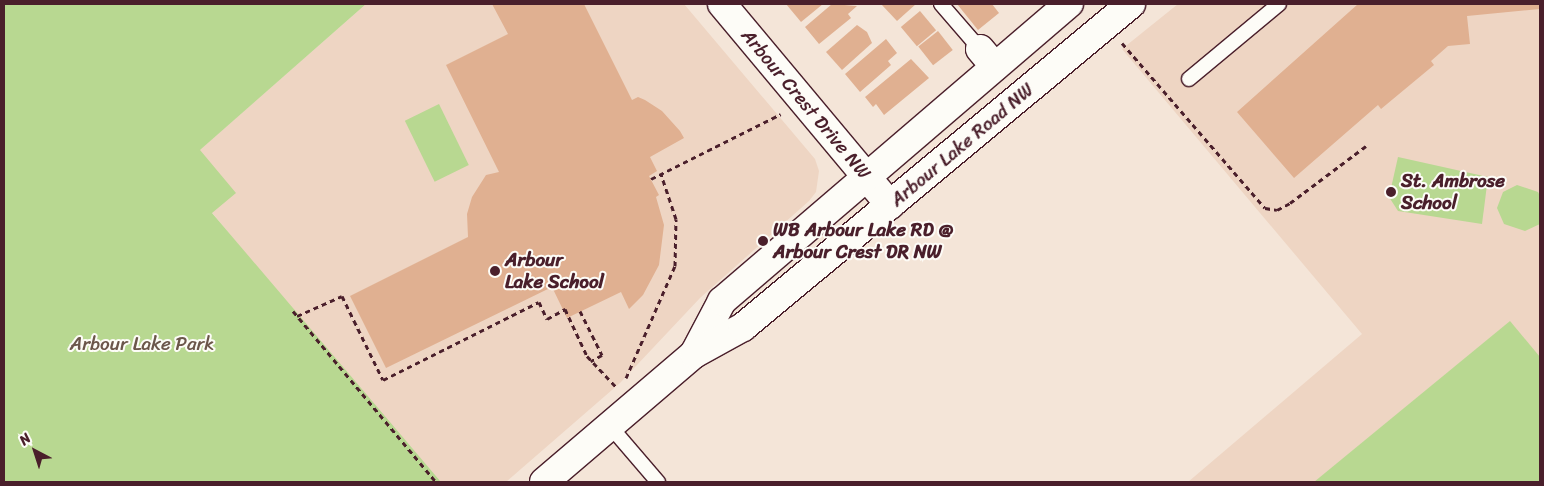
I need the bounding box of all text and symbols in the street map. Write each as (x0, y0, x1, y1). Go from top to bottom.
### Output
street label: Arbour Crest Drive NW (736, 24, 876, 184)
street label: Arbour Lake Road NW (886, 78, 1038, 212)
place label: St. Ambrose School (1401, 170, 1505, 214)
marker: St. Ambrose School (1385, 186, 1397, 198)
place label: WB Arbour Lake RD @ Arbour Crest DR NW (773, 219, 953, 263)
marker: WB Arbour Lake RD @ Arbour Crest DR NW (757, 235, 769, 247)
place label: Arbour Lake School (505, 249, 604, 293)
marker: Arbour Lake School (489, 265, 501, 277)
park label: Arbour Lake Park (69, 333, 215, 355)
north arrow (10, 426, 60, 476)
text: N (13, 426, 37, 452)

